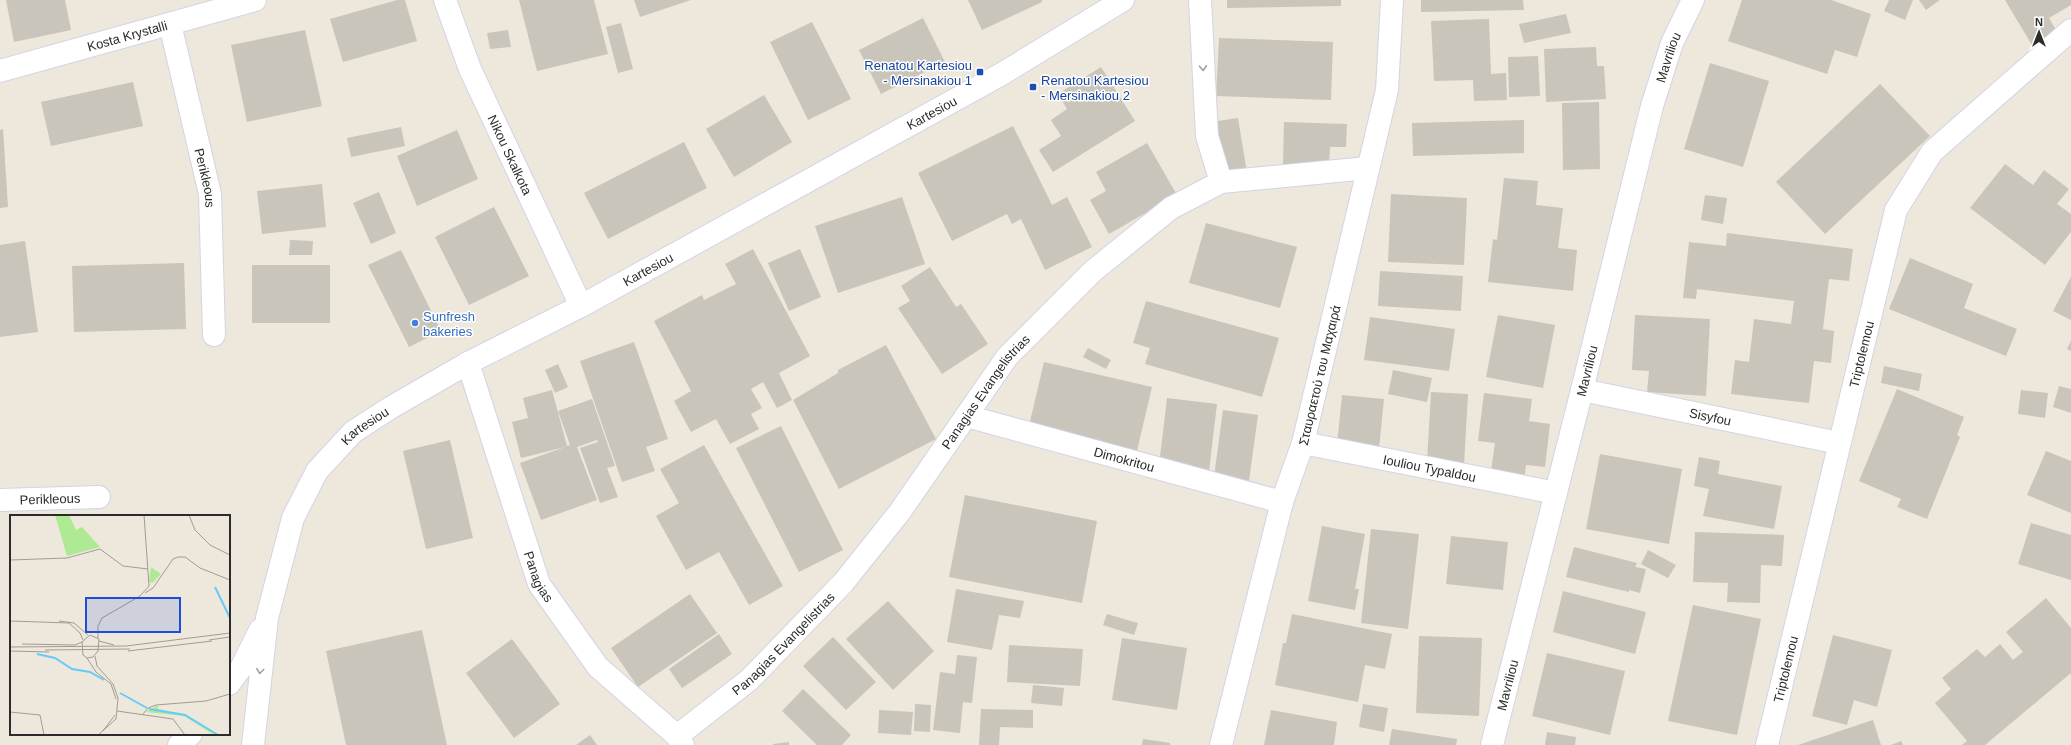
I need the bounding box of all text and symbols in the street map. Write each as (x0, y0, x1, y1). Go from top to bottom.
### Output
north arrow (2019, 12, 2059, 52)
text: N (2035, 16, 2043, 28)
street label: Kosta Krystalli (86, 18, 169, 54)
street label: Mavriliou (1653, 30, 1684, 84)
place label: Renatou Kartesiou - Mersinakiou 1 (864, 58, 972, 88)
one-way arrow (1198, 65, 1207, 71)
marker: Renatou Kartesiou - Mersinakiou 1 (975, 67, 985, 77)
place label: Renatou Kartesiou - Mersinakiou 2 (1041, 73, 1149, 103)
marker: Renatou Kartesiou - Mersinakiou 2 (1028, 82, 1038, 92)
street label: Kartesiou (904, 93, 960, 133)
street label: Nikou Skalkota (484, 112, 535, 198)
street label: Perikleous (191, 147, 217, 208)
street label: Kartesiou (620, 250, 676, 289)
street label: Σταυραετού του Μαχαιρά (1296, 303, 1344, 447)
place label: Sunfresh bakeries (423, 309, 475, 339)
marker: Sunfresh bakeries (410, 318, 420, 328)
street label: Triptolemou (1846, 319, 1877, 389)
street label: Panagias Evangelistrias (939, 331, 1033, 452)
street label: Mavriliou (1574, 344, 1601, 398)
street label: Kartesiou (338, 404, 391, 448)
street label: Sisyfou (1688, 405, 1733, 429)
street label: Dimokritou (1092, 444, 1156, 475)
street label: Iouliou Typaldou (1382, 452, 1477, 485)
street label: Perikleous (19, 491, 81, 507)
inset map (10, 515, 230, 735)
street label: Panagias (521, 549, 557, 605)
street label: Panagias Evangelistrias (729, 589, 838, 698)
street label: Triptolemou (1770, 634, 1801, 704)
street label: Mavriliou (1494, 658, 1521, 712)
one-way arrow (256, 668, 265, 674)

